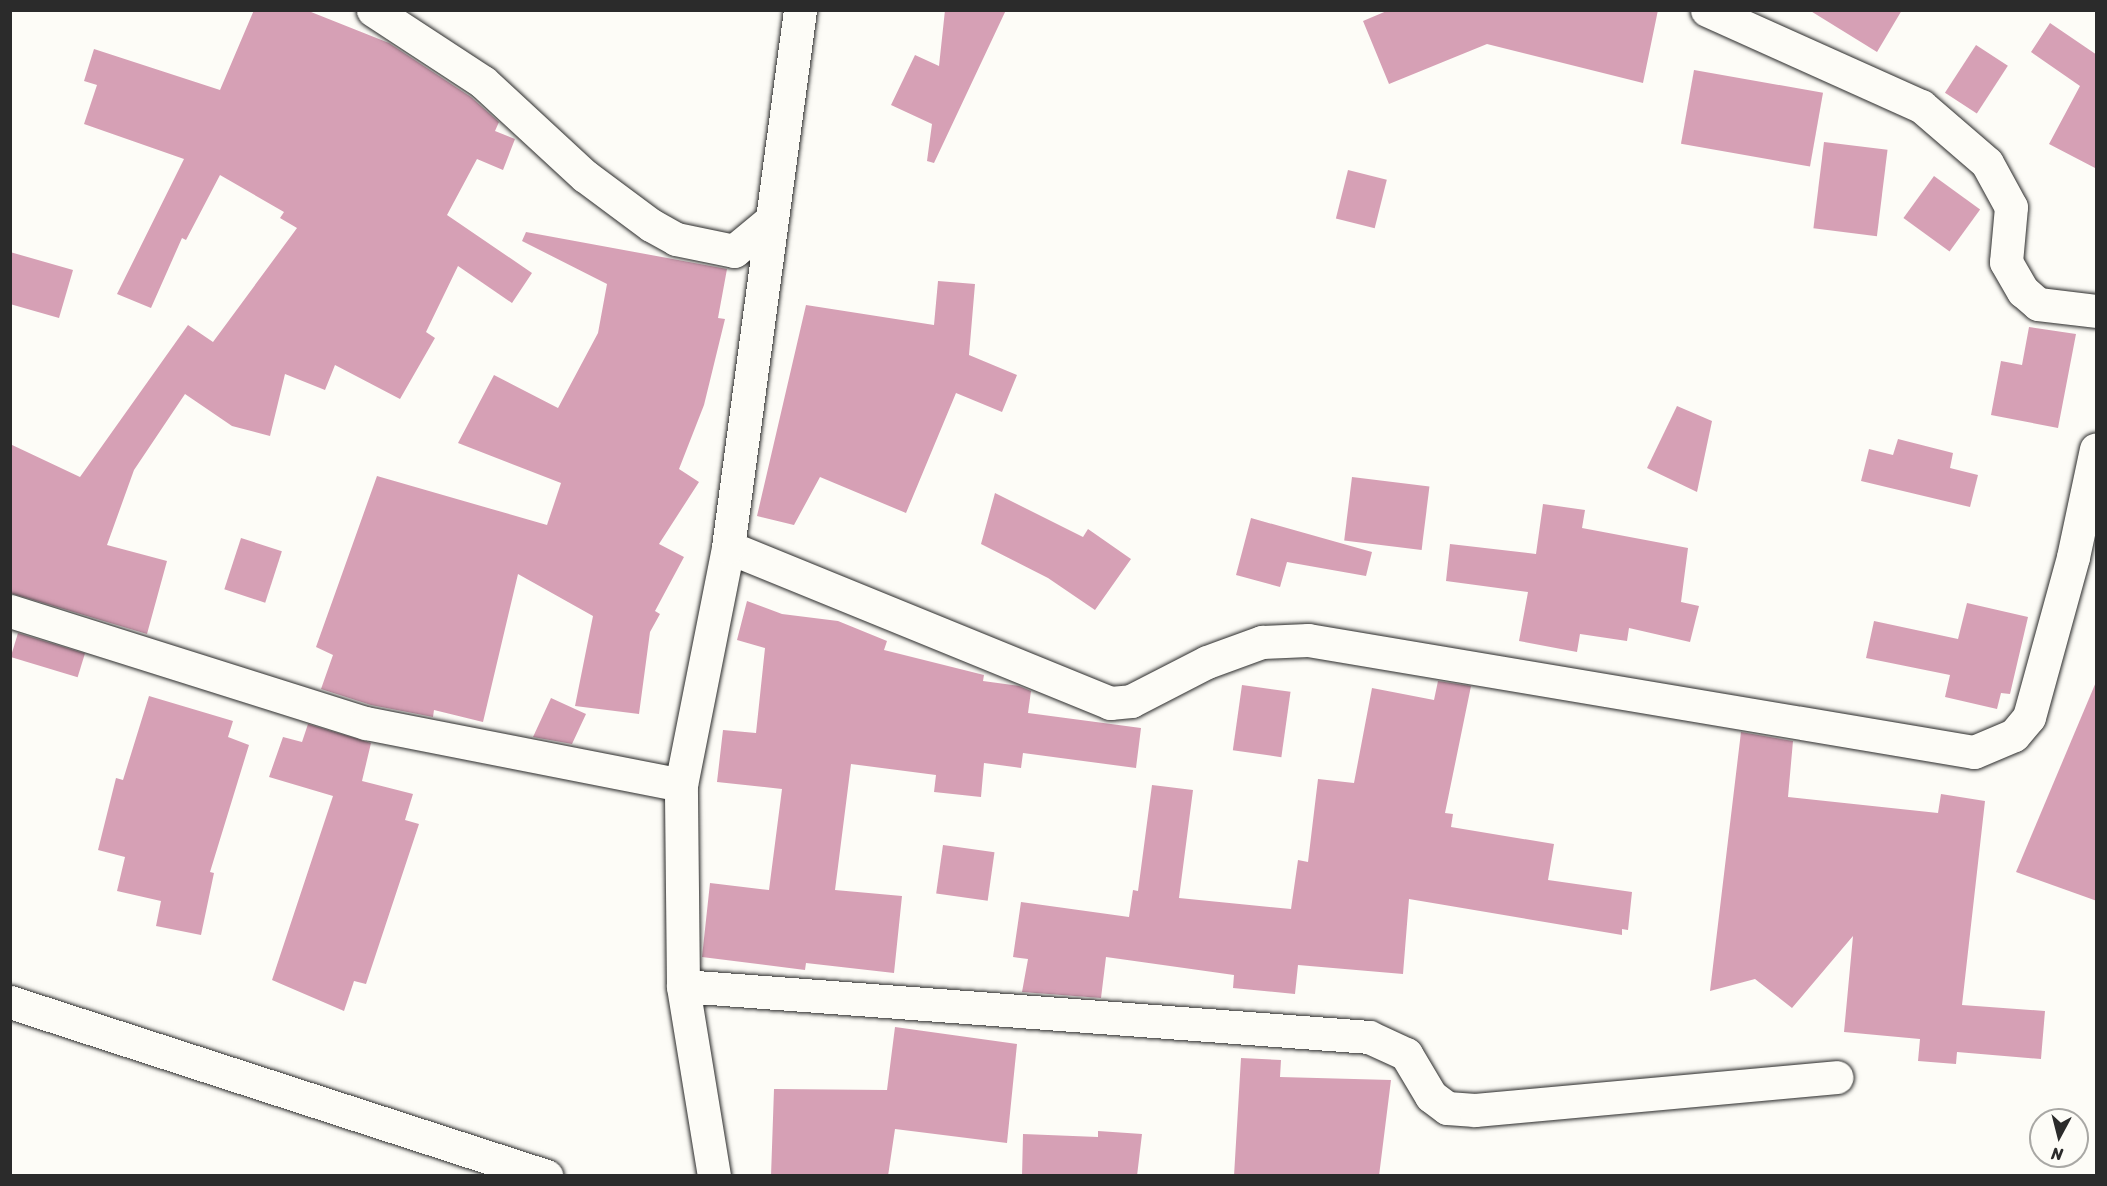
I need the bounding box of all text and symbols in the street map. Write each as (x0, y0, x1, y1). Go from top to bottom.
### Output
north arrow (2029, 1108, 2089, 1168)
text: N (2050, 1139, 2064, 1169)

